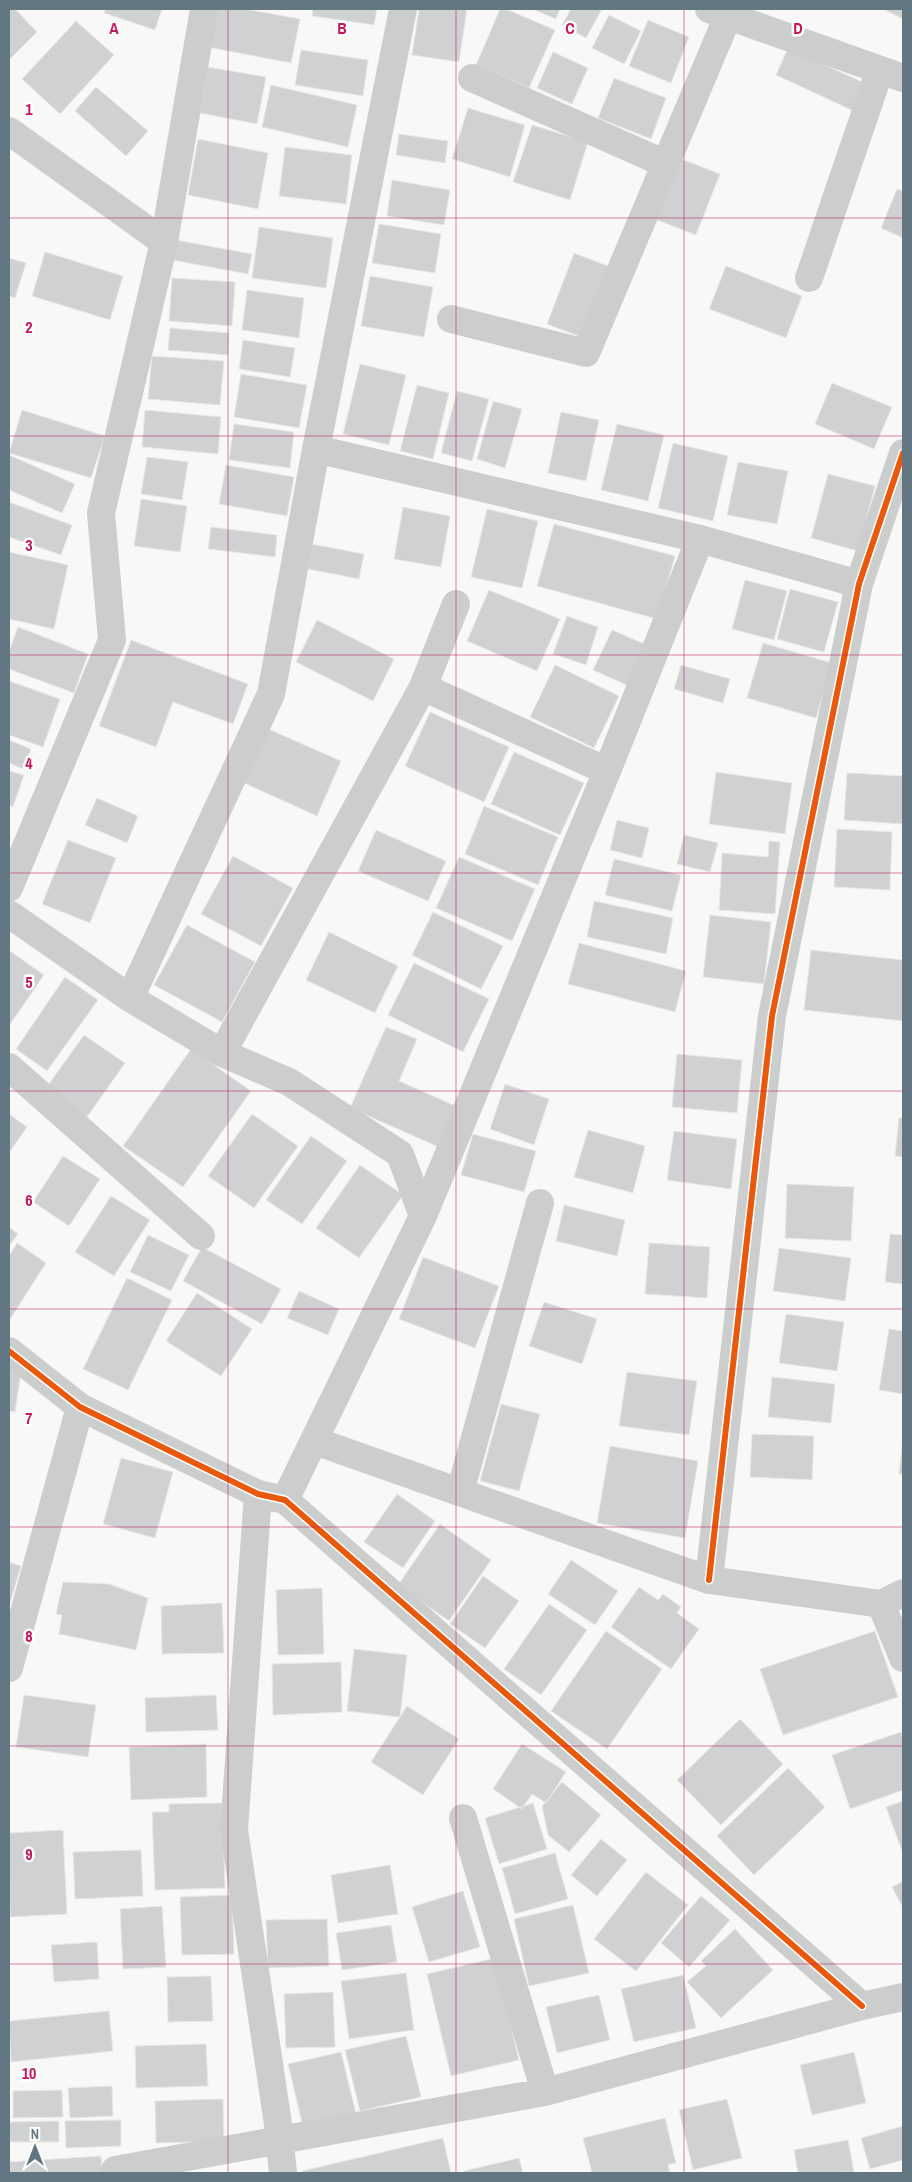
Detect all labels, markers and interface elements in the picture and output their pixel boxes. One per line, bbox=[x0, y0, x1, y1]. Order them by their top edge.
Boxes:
text: A bbox=[109, 17, 119, 39]
text: B bbox=[337, 17, 347, 39]
text: C bbox=[565, 17, 575, 39]
text: D bbox=[793, 17, 803, 39]
text: 1 bbox=[25, 98, 33, 120]
text: 2 bbox=[25, 316, 33, 338]
text: 3 bbox=[25, 534, 33, 556]
text: 4 bbox=[25, 752, 33, 774]
text: 5 bbox=[25, 971, 33, 993]
text: 6 bbox=[25, 1189, 33, 1211]
text: 7 bbox=[25, 1407, 33, 1429]
text: 8 bbox=[25, 1625, 33, 1647]
text: 9 bbox=[25, 1843, 33, 1865]
text: 10 bbox=[22, 2062, 36, 2084]
north arrow bbox=[10, 2122, 60, 2172]
text: N bbox=[31, 2125, 39, 2143]

